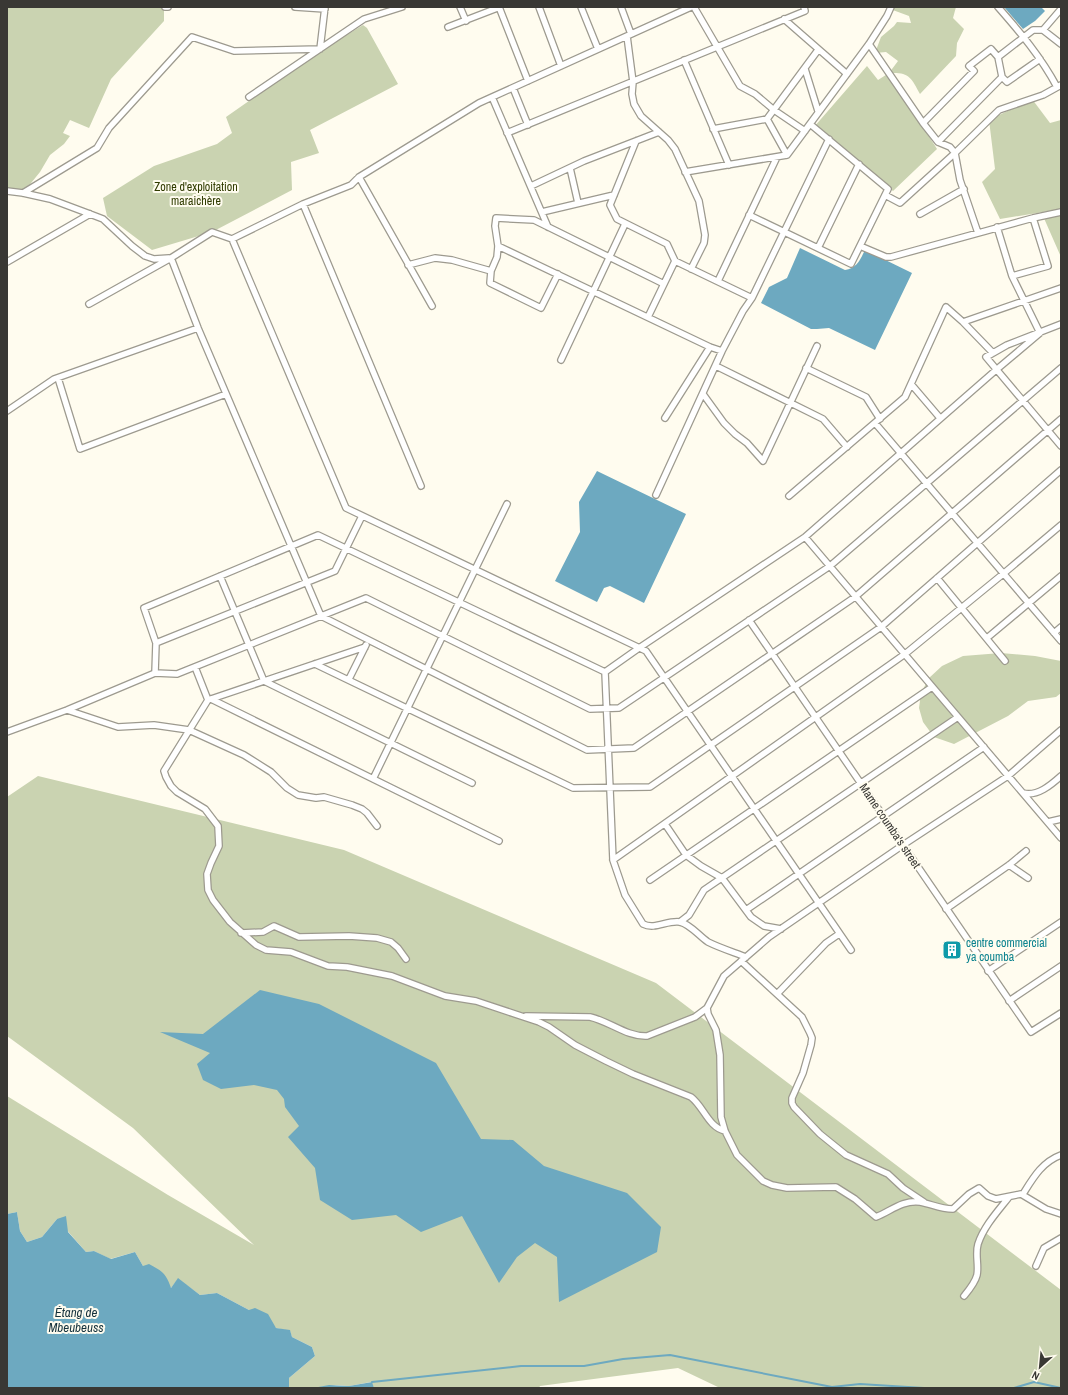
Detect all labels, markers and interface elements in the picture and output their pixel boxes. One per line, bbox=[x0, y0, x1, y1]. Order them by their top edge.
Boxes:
park label: Zone d'exploitation maraichère bbox=[154, 179, 238, 209]
street label: Mame coumba's street bbox=[856, 780, 925, 872]
place label: centre commercial ya coumba bbox=[966, 935, 1047, 965]
building icon: centre commercial ya coumba bbox=[941, 939, 963, 961]
water label: Étang de Mbeubeuss bbox=[48, 1304, 104, 1336]
north arrow bbox=[1020, 1347, 1060, 1387]
text: N bbox=[1029, 1368, 1042, 1384]

